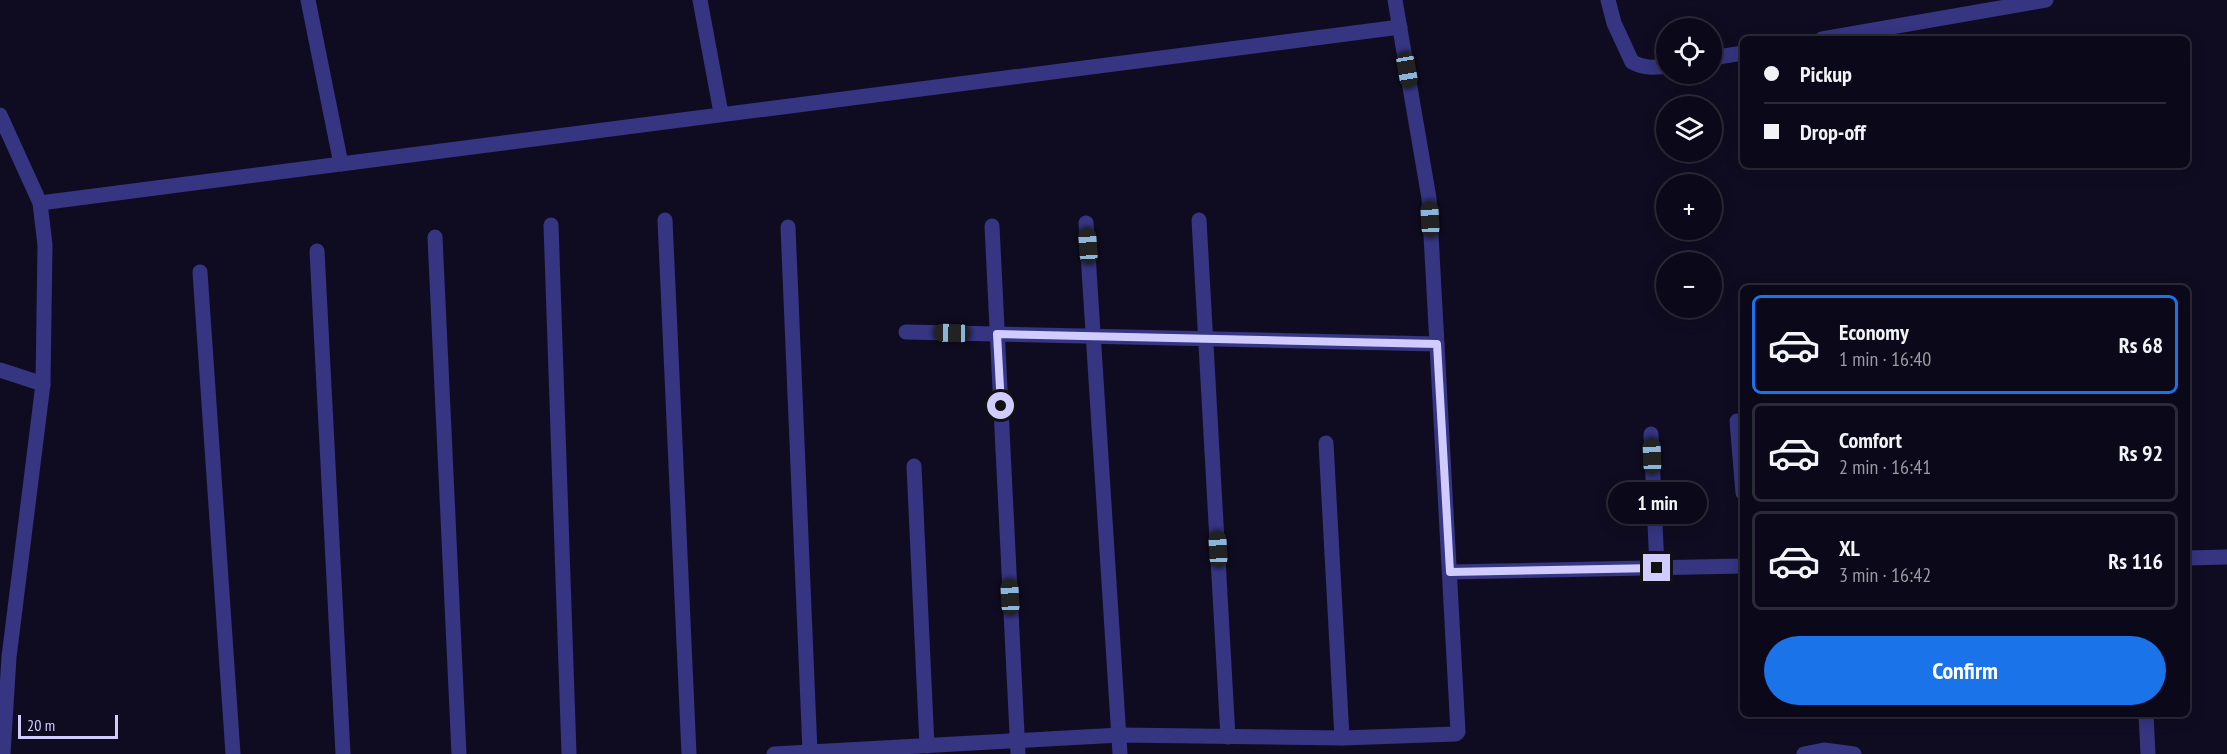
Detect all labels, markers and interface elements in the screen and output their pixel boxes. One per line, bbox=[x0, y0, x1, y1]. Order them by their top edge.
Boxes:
map controls bbox=[1656, 18, 1722, 318]
button: locate bbox=[1656, 18, 1722, 84]
car bbox=[1395, 51, 1419, 89]
text: Pickup bbox=[1800, 60, 1852, 88]
button: layers bbox=[1656, 96, 1722, 162]
text: Drop-off bbox=[1800, 118, 1866, 146]
button: + bbox=[1656, 174, 1722, 240]
car bbox=[1420, 201, 1440, 237]
car bbox=[1078, 227, 1098, 265]
button: − bbox=[1656, 252, 1722, 318]
icon: car bbox=[1767, 318, 1821, 372]
text: Economy bbox=[1839, 318, 1909, 346]
car bbox=[934, 324, 970, 342]
text: Rs 68 bbox=[2119, 331, 2163, 359]
text: 1 min · 16:40 bbox=[1839, 346, 1931, 372]
route start bbox=[987, 392, 1014, 419]
icon: car bbox=[1767, 426, 1821, 480]
text: Comfort bbox=[1839, 426, 1902, 454]
car bbox=[1642, 438, 1662, 474]
text: Rs 92 bbox=[2119, 439, 2163, 467]
text: 2 min · 16:41 bbox=[1839, 454, 1931, 480]
callout: 1 min bbox=[1608, 481, 1706, 523]
text: 1 min bbox=[1637, 490, 1678, 516]
car bbox=[1208, 531, 1228, 567]
icon: car bbox=[1767, 534, 1821, 588]
text: XL bbox=[1839, 534, 1860, 562]
text: Rs 116 bbox=[2108, 547, 2163, 575]
route end bbox=[1643, 554, 1670, 581]
text: 3 min · 16:42 bbox=[1839, 562, 1931, 588]
car bbox=[1000, 579, 1020, 615]
button: Confirm bbox=[1764, 636, 2166, 705]
scale bar bbox=[18, 712, 118, 740]
text: 20 m bbox=[27, 715, 55, 735]

